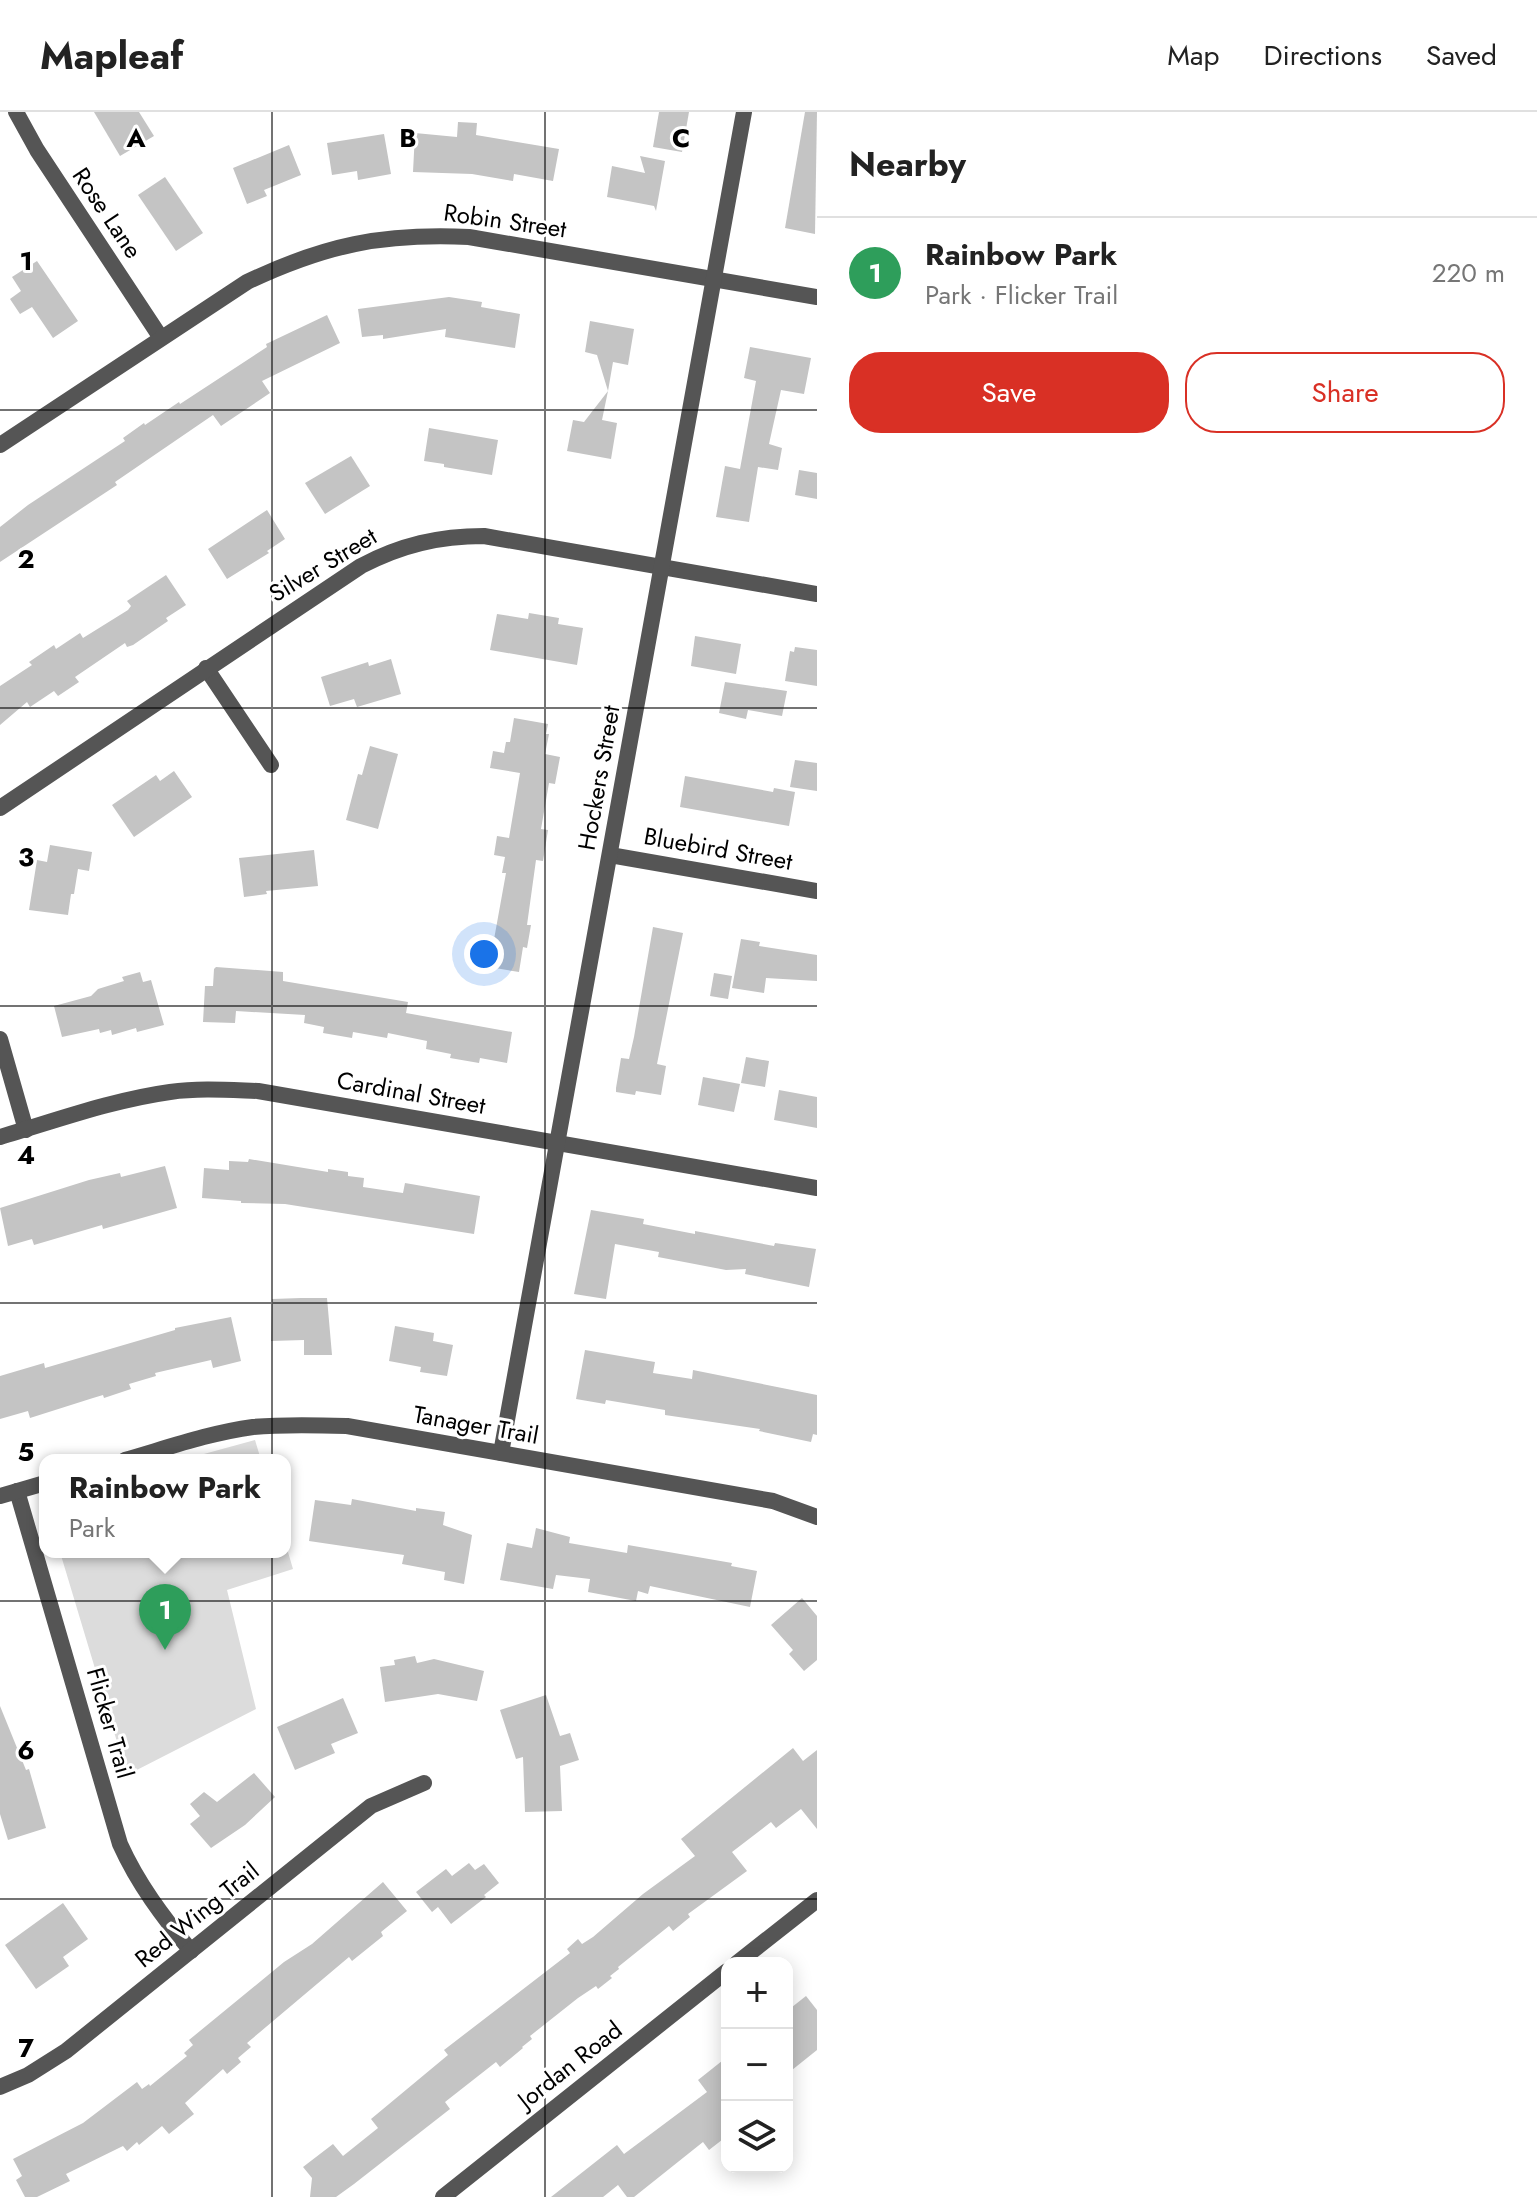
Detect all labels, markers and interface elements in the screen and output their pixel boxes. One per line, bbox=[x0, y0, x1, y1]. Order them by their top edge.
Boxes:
text: Mapleaf bbox=[40, 28, 183, 83]
text: Map bbox=[1167, 35, 1219, 76]
text: Directions bbox=[1263, 35, 1382, 76]
text: Saved bbox=[1426, 35, 1497, 76]
text: A bbox=[125, 119, 146, 157]
text: B bbox=[399, 119, 417, 157]
text: C bbox=[672, 119, 690, 157]
text: Nearby bbox=[849, 140, 966, 189]
street label: Rose Lane bbox=[64, 160, 151, 265]
street label: Robin Street bbox=[441, 195, 569, 246]
text: Rainbow Park bbox=[925, 233, 1117, 276]
text: 1 bbox=[19, 242, 33, 280]
text: 1 bbox=[868, 254, 882, 292]
text: 220 m bbox=[1432, 254, 1505, 292]
text: Park · Flicker Trail bbox=[925, 276, 1118, 314]
button: Save bbox=[849, 352, 1169, 433]
button: Share bbox=[1185, 352, 1505, 433]
street label: Silver Street bbox=[262, 519, 383, 611]
text: 2 bbox=[17, 540, 35, 578]
street label: Hockers Street bbox=[569, 702, 629, 853]
street label: Bluebird Street bbox=[641, 818, 795, 879]
text: 3 bbox=[18, 838, 34, 876]
your location bbox=[464, 934, 504, 974]
street label: Cardinal Street bbox=[334, 1062, 488, 1123]
text: 4 bbox=[17, 1136, 35, 1174]
street label: Tanager Trail bbox=[411, 1396, 542, 1453]
text: 5 bbox=[18, 1433, 34, 1471]
popup bbox=[39, 1454, 291, 1558]
text: Rainbow Park bbox=[69, 1466, 261, 1509]
text: Park bbox=[69, 1509, 115, 1547]
pin: 1 bbox=[139, 1584, 191, 1650]
street label: Flicker Trail bbox=[78, 1663, 143, 1782]
text: 6 bbox=[17, 1731, 35, 1769]
street label: Red Wing Trail bbox=[127, 1854, 266, 1976]
map controls bbox=[721, 1957, 793, 2173]
button: + bbox=[721, 1957, 793, 2029]
street label: Jordan Road bbox=[508, 2013, 629, 2118]
text: 7 bbox=[18, 2029, 34, 2067]
button: − bbox=[721, 2029, 793, 2101]
button: layers bbox=[721, 2101, 793, 2173]

